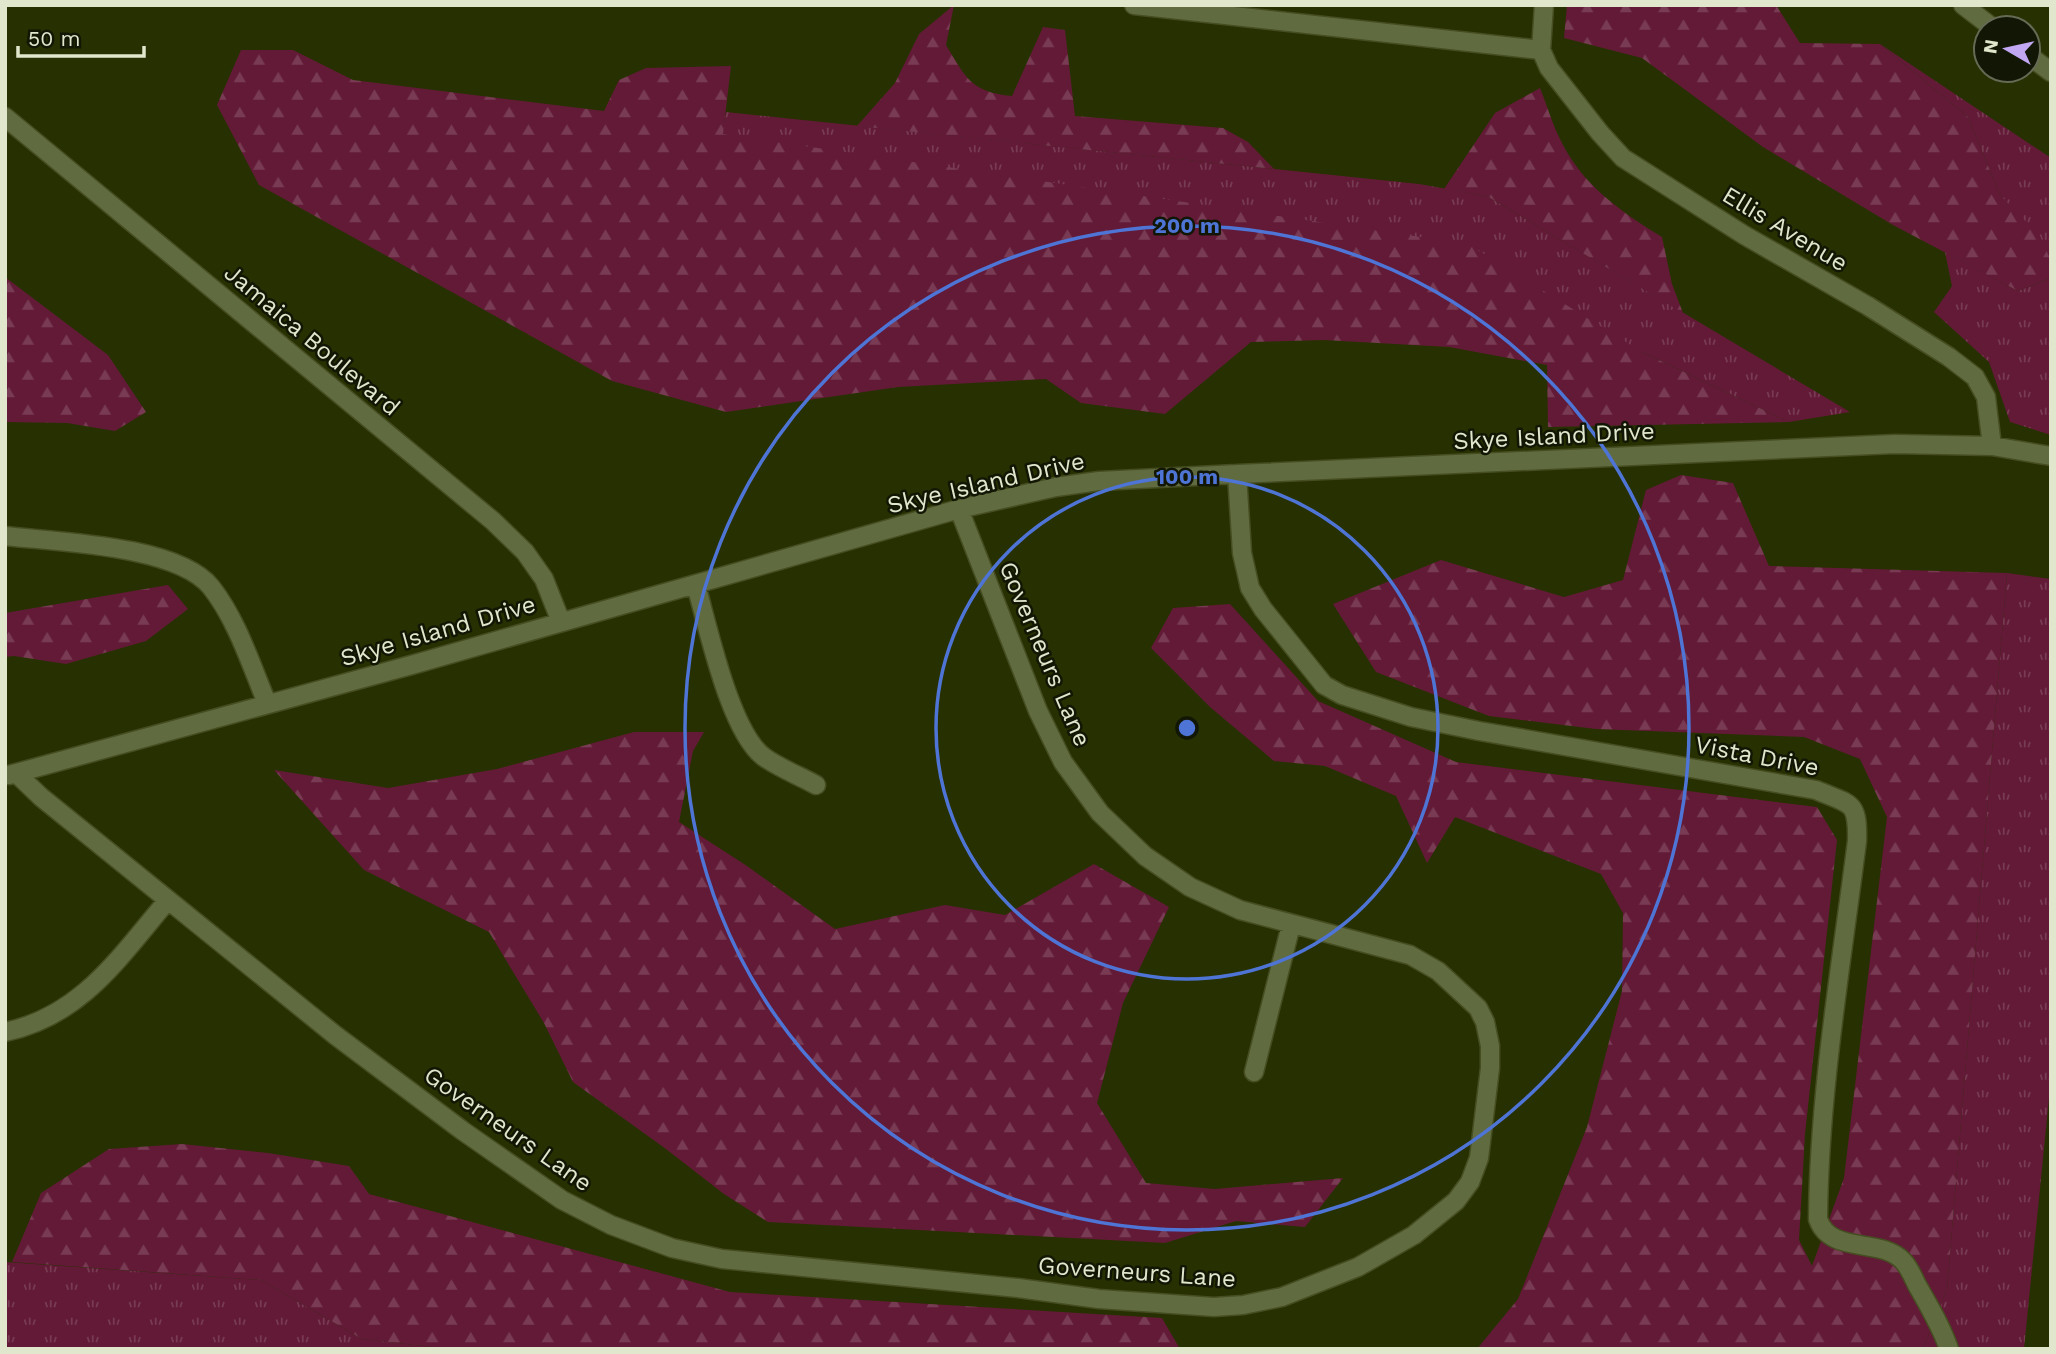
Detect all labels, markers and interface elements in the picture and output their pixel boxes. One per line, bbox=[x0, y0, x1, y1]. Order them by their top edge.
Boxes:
scale bar bbox=[18, 14, 144, 58]
north arrow bbox=[1972, 14, 2042, 84]
text: 50 m bbox=[28, 26, 80, 51]
text: N bbox=[1978, 38, 2003, 55]
street label: Ellis Avenue bbox=[1717, 181, 1853, 277]
text: 200 m bbox=[1154, 213, 1220, 238]
street label: Jamaica Boulevard bbox=[219, 259, 405, 421]
street label: Skye Island Drive bbox=[1453, 417, 1655, 455]
street label: Skye Island Drive bbox=[885, 447, 1087, 519]
text: 100 m bbox=[1156, 464, 1218, 489]
street label: Governeurs Lane bbox=[993, 557, 1097, 751]
street label: Skye Island Drive bbox=[337, 590, 539, 672]
centre of rings bbox=[1175, 716, 1199, 740]
street label: Vista Drive bbox=[1693, 730, 1821, 782]
street label: Governeurs Lane bbox=[419, 1061, 597, 1197]
street label: Governeurs Lane bbox=[1037, 1251, 1237, 1293]

